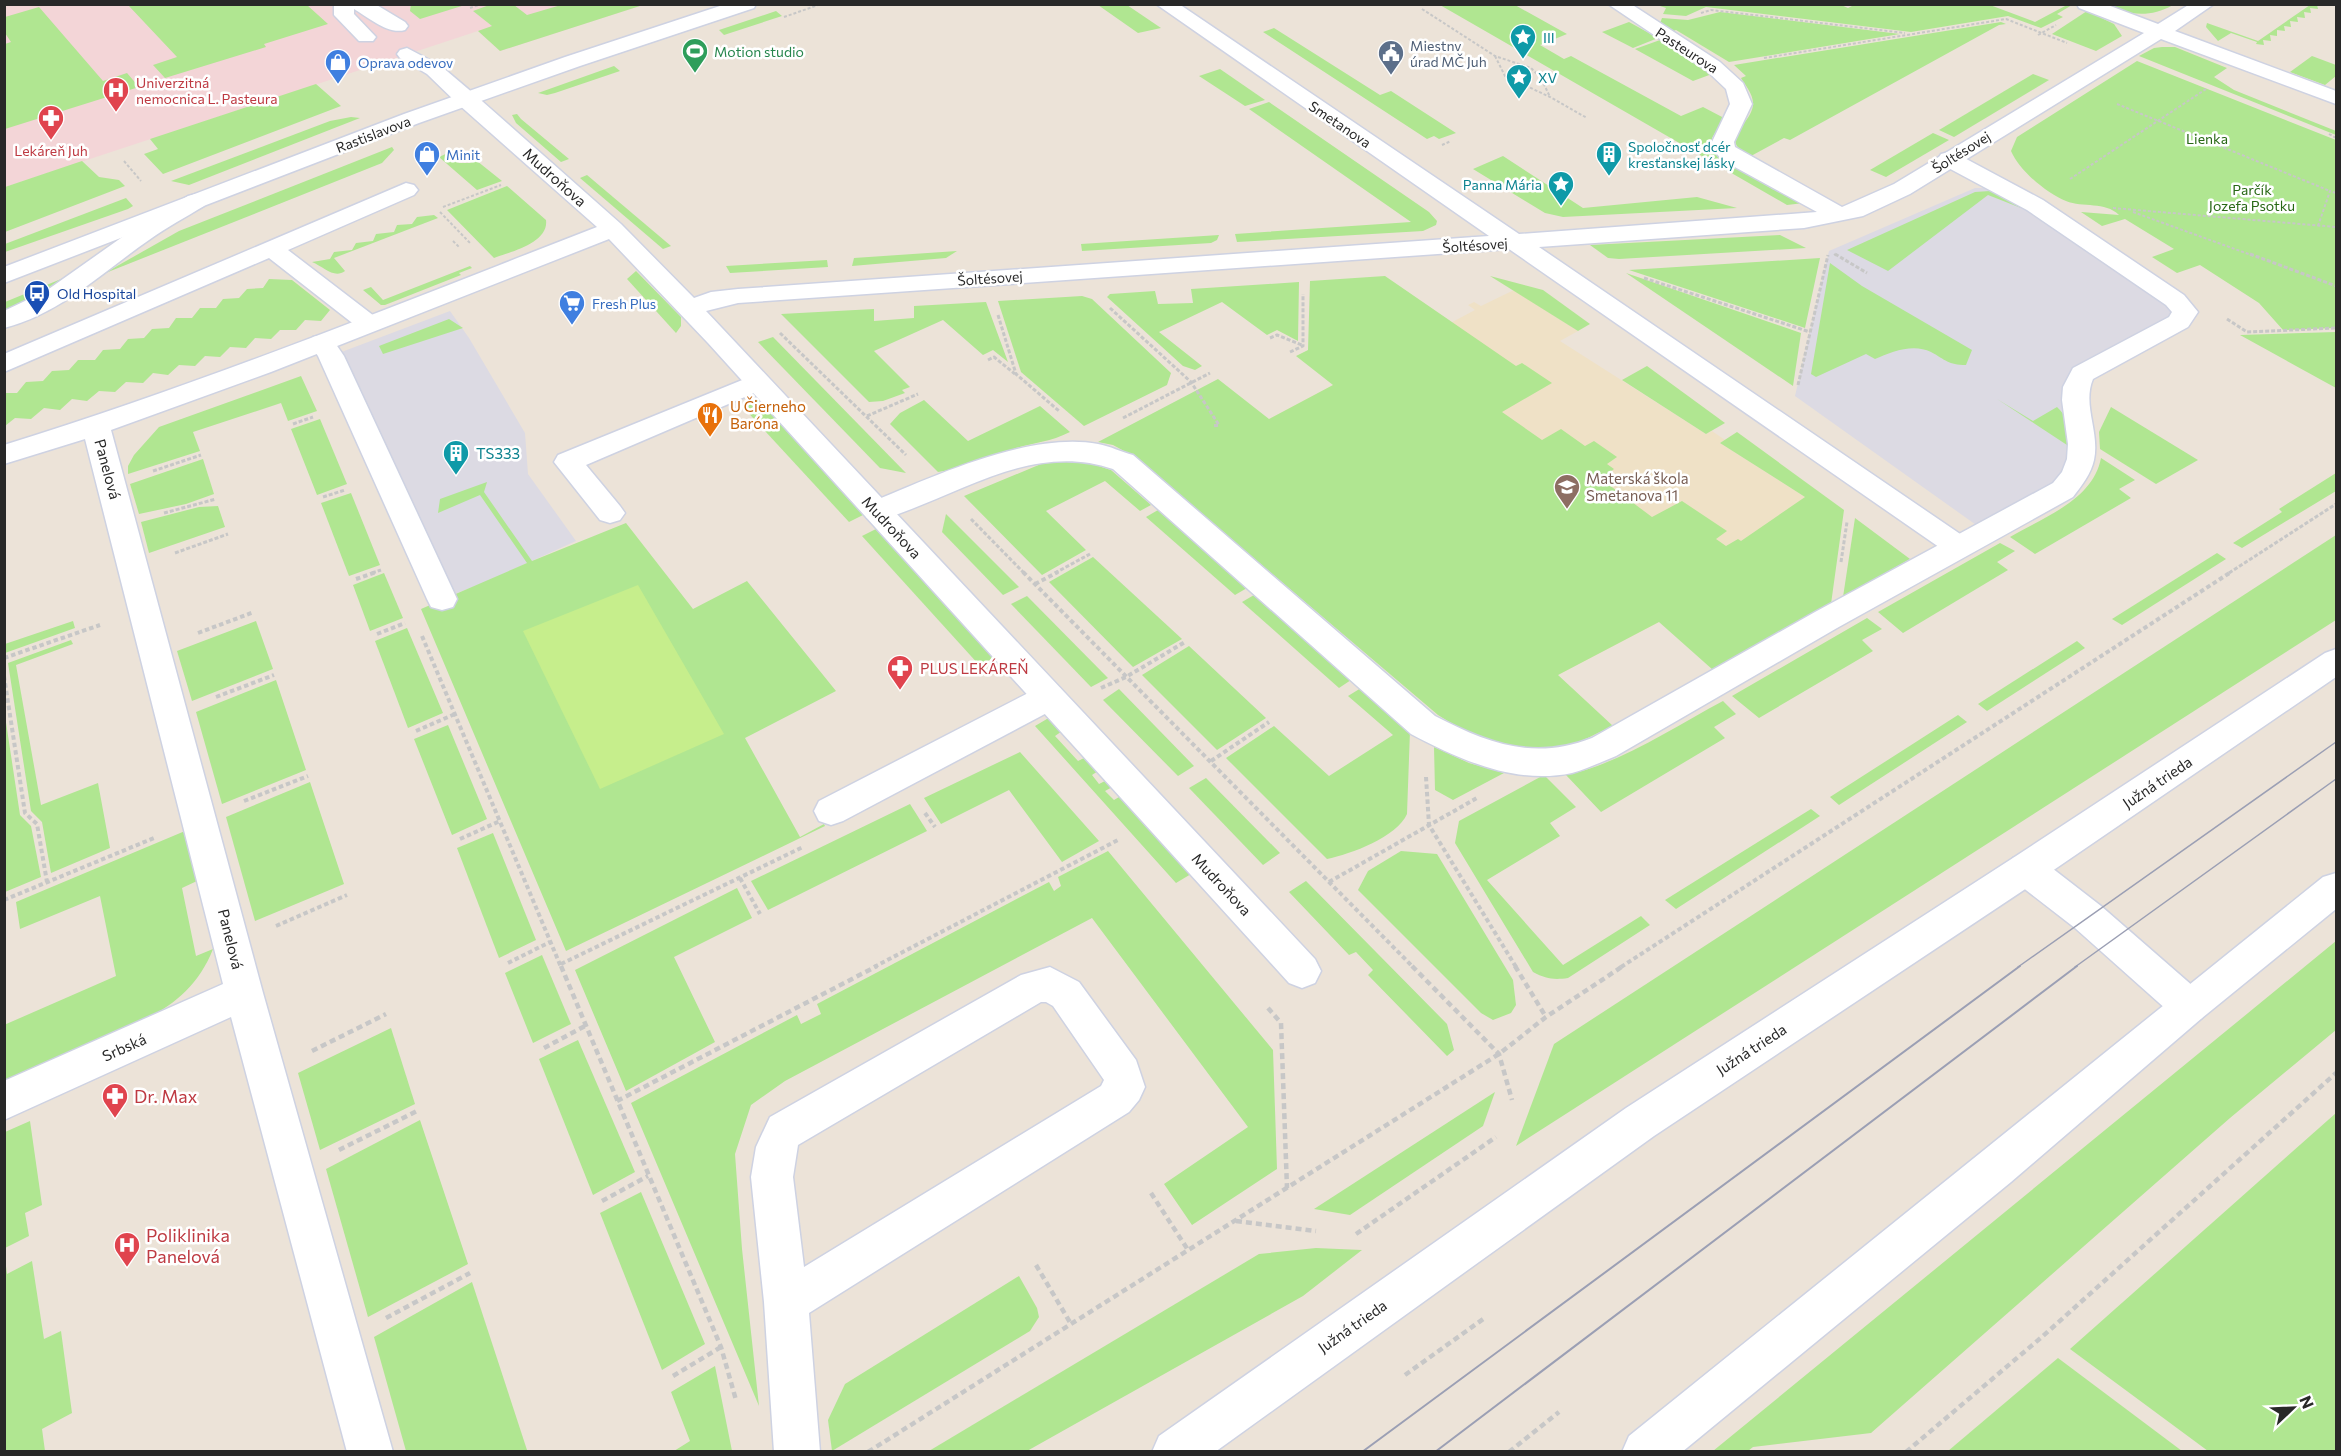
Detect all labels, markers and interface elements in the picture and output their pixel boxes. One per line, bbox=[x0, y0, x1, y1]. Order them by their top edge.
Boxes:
place icon: III bbox=[1508, 22, 1538, 60]
street label: Pasteurova bbox=[1653, 24, 1721, 76]
place label: III bbox=[1543, 29, 1555, 46]
sports icon: Motion studio bbox=[680, 36, 710, 74]
place label: Miestny úrad MČ Juh bbox=[1410, 37, 1487, 70]
public building icon: Miestny úrad MČ Juh bbox=[1376, 38, 1406, 76]
place label: Motion studio bbox=[714, 43, 804, 60]
shop icon: Oprava odevov bbox=[323, 47, 353, 85]
place label: Oprava odevov bbox=[358, 54, 453, 71]
place icon: XV bbox=[1504, 62, 1534, 100]
place label: XV bbox=[1538, 69, 1557, 86]
place label: Univerzitná nemocnica L. Pasteura bbox=[136, 74, 278, 107]
hospital icon: Univerzitná nemocnica L. Pasteura bbox=[101, 75, 131, 113]
street label: Smetanova bbox=[1306, 97, 1374, 151]
pharmacy icon: Lekáreň Juh bbox=[36, 103, 66, 141]
street label: Rastislavova bbox=[333, 112, 413, 156]
street label: Šoltésovej bbox=[1929, 127, 1993, 177]
park label: Lienka bbox=[2186, 130, 2228, 147]
place label: Spoločnosť dcér kresťanskej lásky bbox=[1628, 138, 1735, 171]
shop icon: Minit bbox=[412, 139, 442, 177]
building icon: Spoločnosť dcér kresťanskej lásky bbox=[1594, 139, 1624, 177]
place label: Lekáreň Juh bbox=[14, 142, 88, 159]
street label: Mudroňova bbox=[520, 144, 590, 210]
place label: Minit bbox=[446, 146, 481, 163]
place icon: Panna Mária bbox=[1546, 169, 1576, 207]
place label: Panna Mária bbox=[1463, 176, 1542, 193]
park label: Parčík Jozefa Psotku bbox=[2209, 181, 2295, 214]
street label: Šoltésovej bbox=[1442, 234, 1508, 256]
street label: Šoltésovej bbox=[957, 267, 1023, 289]
bus stop icon: Old Hospital bbox=[22, 278, 52, 316]
place label: Old Hospital bbox=[57, 285, 136, 302]
supermarket icon: Fresh Plus bbox=[557, 288, 587, 326]
place label: Fresh Plus bbox=[592, 295, 656, 312]
place label: U Čierneho Baróna bbox=[730, 396, 806, 432]
restaurant icon: U Čierneho Baróna bbox=[695, 400, 725, 438]
street label: Panelová bbox=[91, 437, 125, 501]
building icon: TS333 bbox=[441, 438, 471, 476]
place label: TS333 bbox=[476, 444, 520, 462]
place label: Materská škola Smetanova 11 bbox=[1586, 469, 1689, 504]
school or university icon: Materská škola Smetanova 11 bbox=[1552, 472, 1582, 510]
street label: Mudroňova bbox=[859, 492, 925, 562]
pharmacy icon: PLUS LEKÁREŇ bbox=[885, 653, 915, 691]
place label: PLUS LEKÁREŇ bbox=[920, 658, 1029, 677]
street label: Južná trieda bbox=[2119, 752, 2195, 812]
street label: Mudroňova bbox=[1189, 849, 1255, 919]
street label: Panelová bbox=[215, 907, 247, 971]
street label: Južná trieda bbox=[1713, 1020, 1789, 1078]
street label: Srbská bbox=[99, 1029, 149, 1065]
pharmacy icon: Dr. Max bbox=[100, 1081, 130, 1119]
place label: Dr. Max bbox=[134, 1085, 198, 1107]
place label: Poliklinika Panelová bbox=[146, 1224, 230, 1267]
hospital icon: Poliklinika Panelová bbox=[112, 1230, 142, 1268]
street label: Južná trieda bbox=[1314, 1296, 1390, 1356]
north arrow bbox=[2263, 1378, 2323, 1438]
text: N bbox=[2296, 1393, 2318, 1411]

